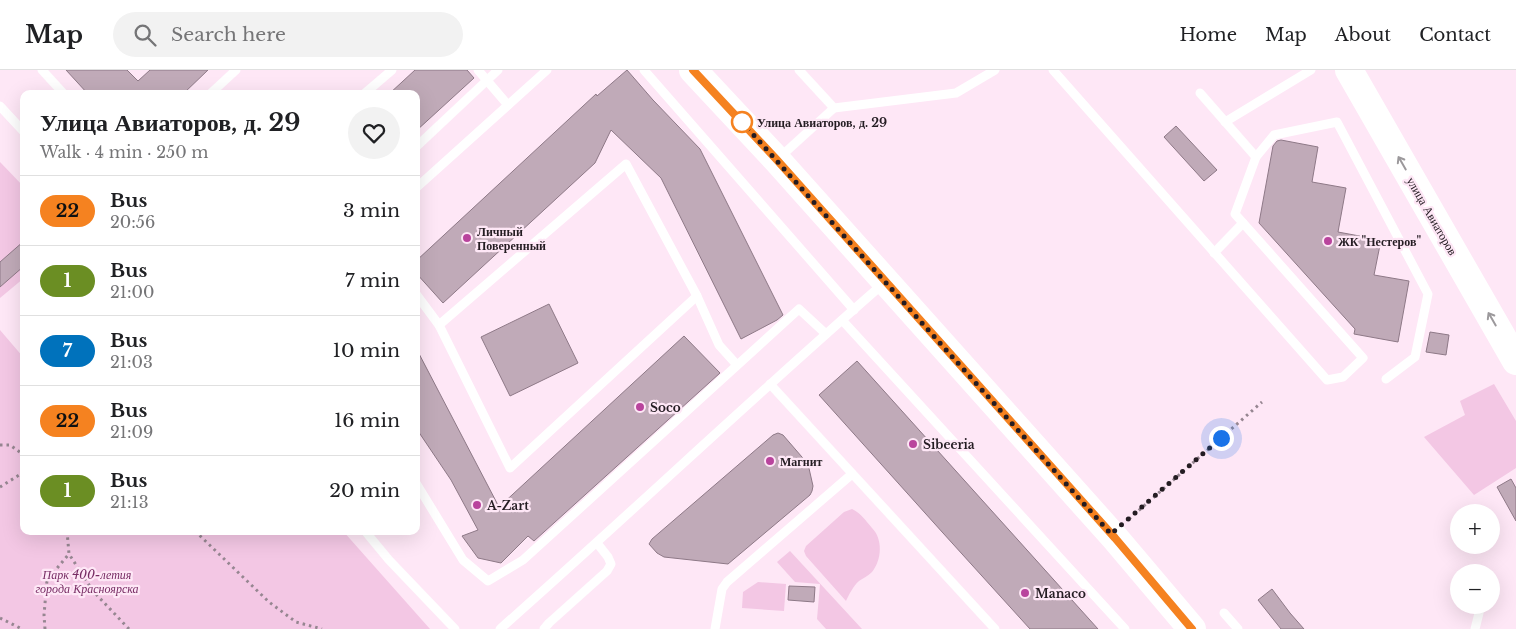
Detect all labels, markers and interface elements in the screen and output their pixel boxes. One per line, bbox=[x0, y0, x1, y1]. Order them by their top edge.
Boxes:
search box bbox=[113, 12, 463, 57]
text: Map bbox=[25, 20, 83, 49]
icon: search bbox=[131, 21, 159, 49]
text: Search here bbox=[171, 23, 286, 46]
text: Home bbox=[1179, 24, 1237, 46]
text: Map bbox=[1265, 24, 1307, 46]
text: About bbox=[1335, 24, 1391, 46]
text: Contact bbox=[1419, 24, 1491, 46]
button: heart bbox=[348, 107, 400, 159]
text: Улица Авиаторов, д. 29 bbox=[40, 108, 300, 137]
marker: Улица Авиаторов, д. 29 bbox=[731, 111, 753, 133]
place label: Улица Авиаторов, д. 29 bbox=[757, 115, 887, 130]
text: Walk · 4 min · 250 m bbox=[40, 142, 208, 162]
one-way arrow bbox=[1396, 156, 1406, 170]
street label: улица Авиаторов bbox=[1404, 174, 1461, 258]
text: Bus bbox=[110, 189, 147, 212]
text: 3 min bbox=[343, 199, 400, 222]
text: 22 bbox=[56, 200, 79, 222]
text: 20:56 bbox=[110, 212, 155, 232]
place label: Личный Поверенный bbox=[477, 224, 546, 253]
marker: Личный Поверенный bbox=[461, 232, 473, 244]
place label: ЖК "Нестеров" bbox=[1338, 234, 1421, 249]
marker: ЖК "Нестеров" bbox=[1322, 235, 1334, 247]
text: Bus bbox=[110, 259, 147, 282]
text: 7 min bbox=[345, 269, 400, 292]
text: 1 bbox=[64, 270, 71, 292]
text: 21:00 bbox=[110, 282, 154, 302]
one-way arrow bbox=[1486, 312, 1496, 326]
text: Bus bbox=[110, 329, 147, 352]
text: 10 min bbox=[333, 339, 400, 362]
text: 7 bbox=[63, 340, 72, 362]
text: 21:03 bbox=[110, 352, 153, 372]
text: Bus bbox=[110, 399, 147, 422]
place label: Soco bbox=[650, 400, 681, 415]
marker: Soco bbox=[634, 401, 646, 413]
text: 16 min bbox=[334, 409, 400, 432]
text: 22 bbox=[56, 410, 79, 432]
text: 21:09 bbox=[110, 422, 153, 442]
your location bbox=[1209, 426, 1234, 451]
place label: Sibeeria bbox=[923, 437, 975, 452]
marker: Sibeeria bbox=[907, 438, 919, 450]
place label: Магнит bbox=[780, 454, 823, 469]
marker: Магнит bbox=[764, 455, 776, 467]
text: Bus bbox=[110, 469, 147, 492]
text: 20 min bbox=[329, 479, 400, 502]
text: 1 bbox=[64, 480, 71, 502]
text: 21:13 bbox=[110, 492, 149, 512]
place label: A-Zart bbox=[486, 498, 529, 513]
marker: A-Zart bbox=[471, 499, 483, 511]
map controls bbox=[1450, 504, 1500, 614]
button: + bbox=[1450, 504, 1500, 554]
button: − bbox=[1450, 564, 1500, 614]
park label: Парк 400-летия города Красноярска bbox=[35, 567, 139, 596]
place label: Manaco bbox=[1035, 586, 1086, 601]
marker: Manaco bbox=[1019, 587, 1031, 599]

